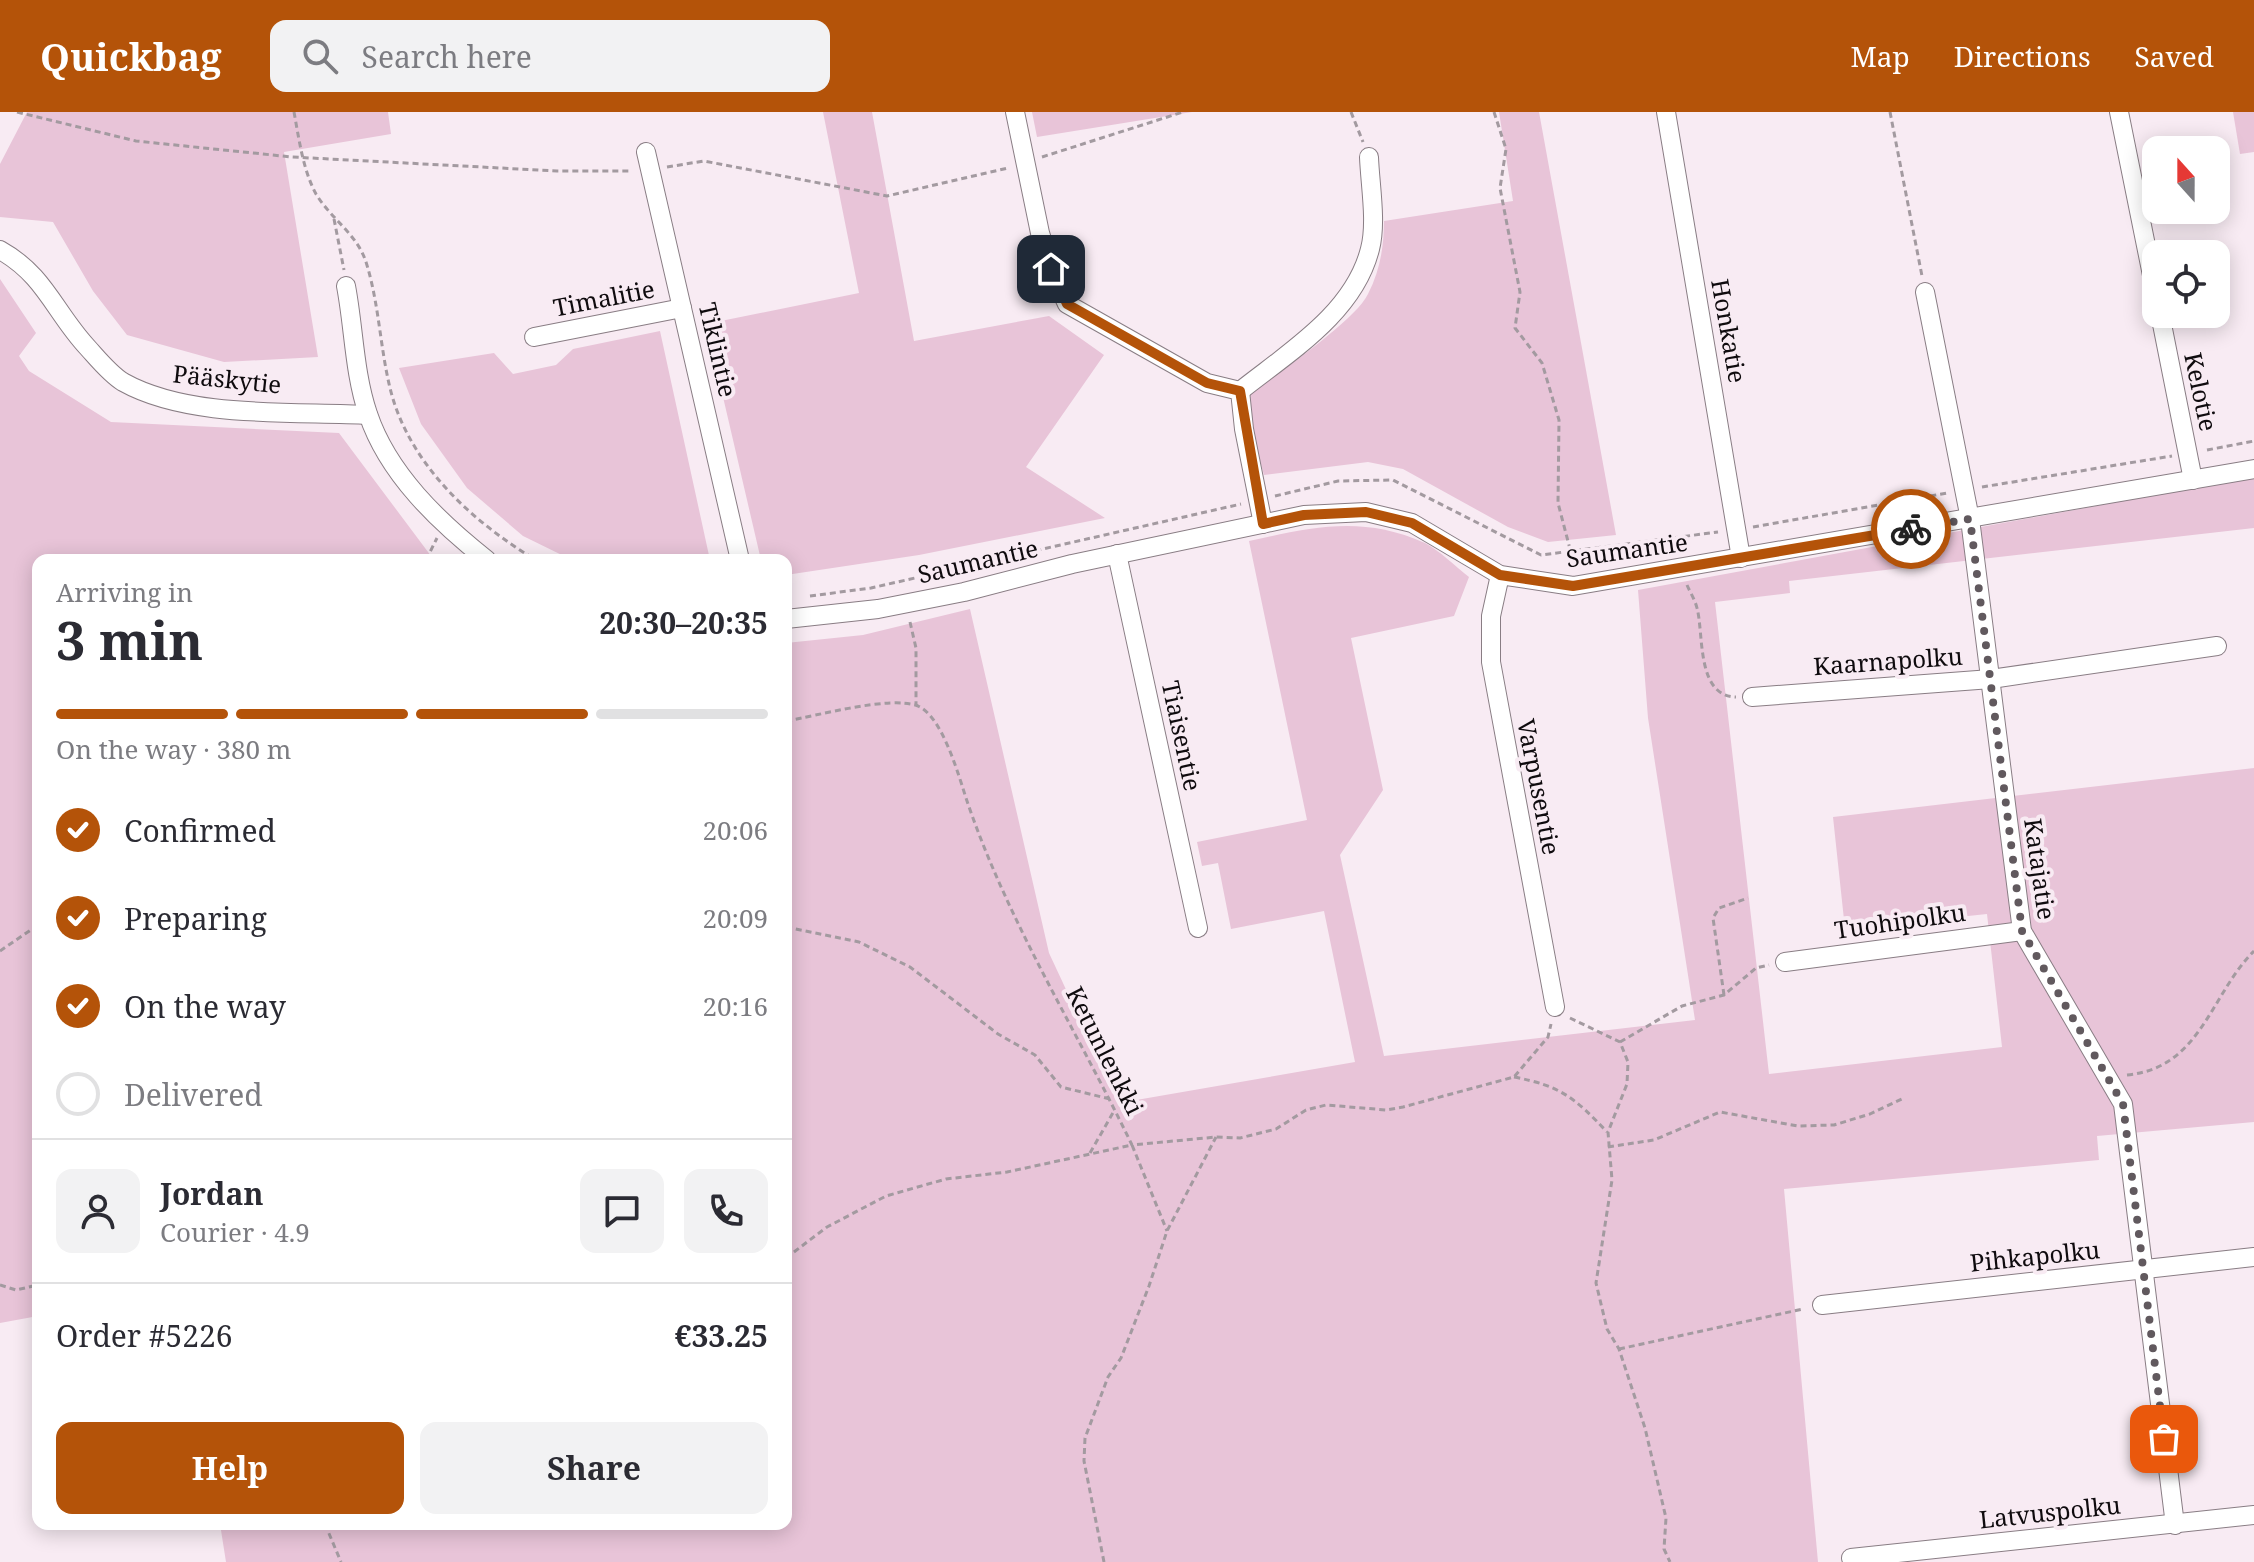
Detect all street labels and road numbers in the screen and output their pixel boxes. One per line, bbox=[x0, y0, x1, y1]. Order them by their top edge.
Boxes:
street label: Timalitie bbox=[550, 272, 657, 324]
street label: Honkatie bbox=[1704, 276, 1755, 385]
street label: Tiklintie bbox=[692, 299, 745, 400]
street label: Kelotie bbox=[2177, 349, 2226, 434]
street label: Pääskytie bbox=[171, 356, 283, 401]
street label: Saumantie bbox=[1564, 525, 1690, 574]
street label: Saumantie bbox=[914, 531, 1041, 590]
street label: Kaarnapolku bbox=[1812, 639, 1964, 682]
street label: Tiaisentie bbox=[1155, 678, 1210, 794]
street label: Varpusentie bbox=[1510, 716, 1569, 857]
street label: Katajatie bbox=[2017, 816, 2064, 922]
street label: Tuohipolku bbox=[1832, 895, 1967, 946]
street label: Ketunlenkki bbox=[1059, 981, 1152, 1120]
street label: Pihkapolku bbox=[1968, 1232, 2101, 1279]
street label: Latvuspolku bbox=[1977, 1488, 2122, 1535]

